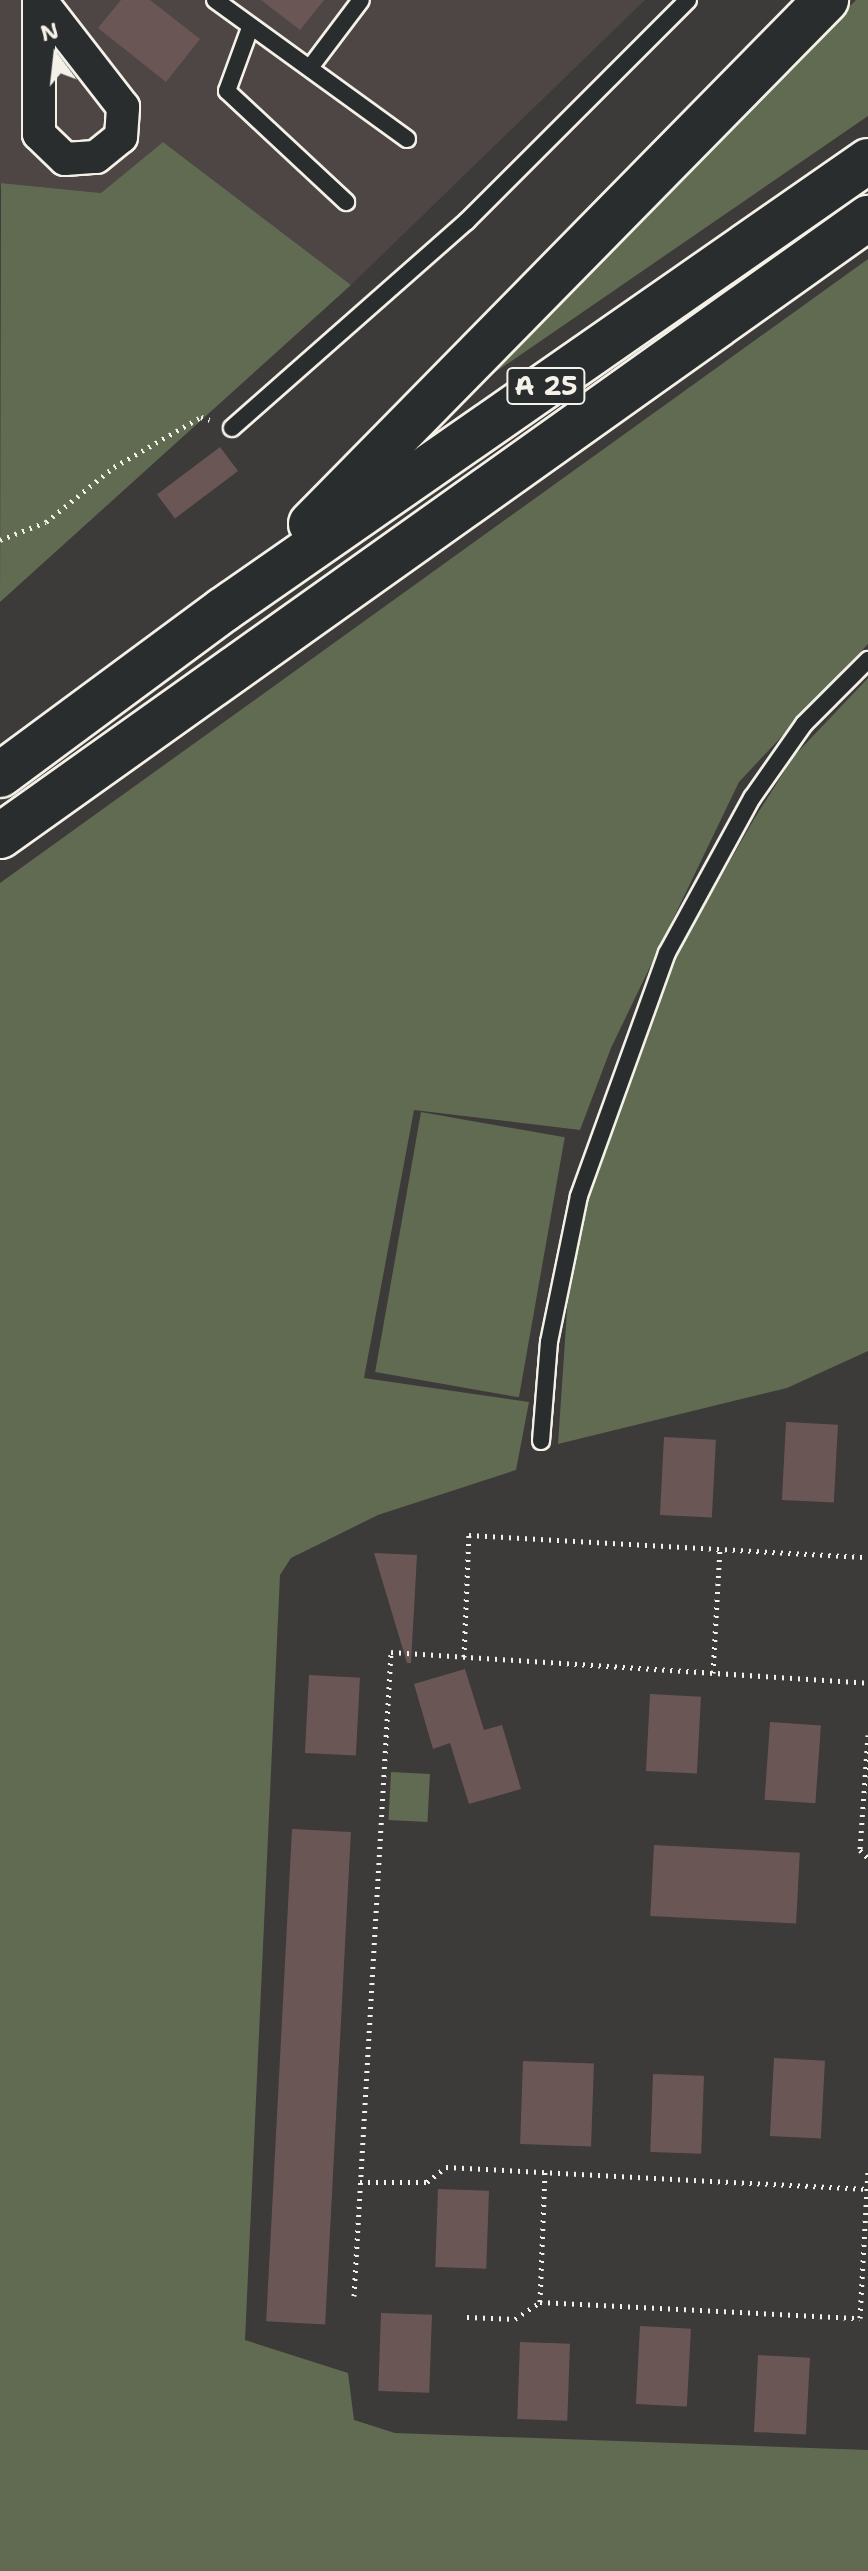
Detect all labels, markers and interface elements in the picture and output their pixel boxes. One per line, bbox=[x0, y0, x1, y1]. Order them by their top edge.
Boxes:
north arrow bbox=[16, 16, 96, 96]
text: N bbox=[37, 16, 62, 49]
road number: A 25 bbox=[506, 364, 586, 408]

